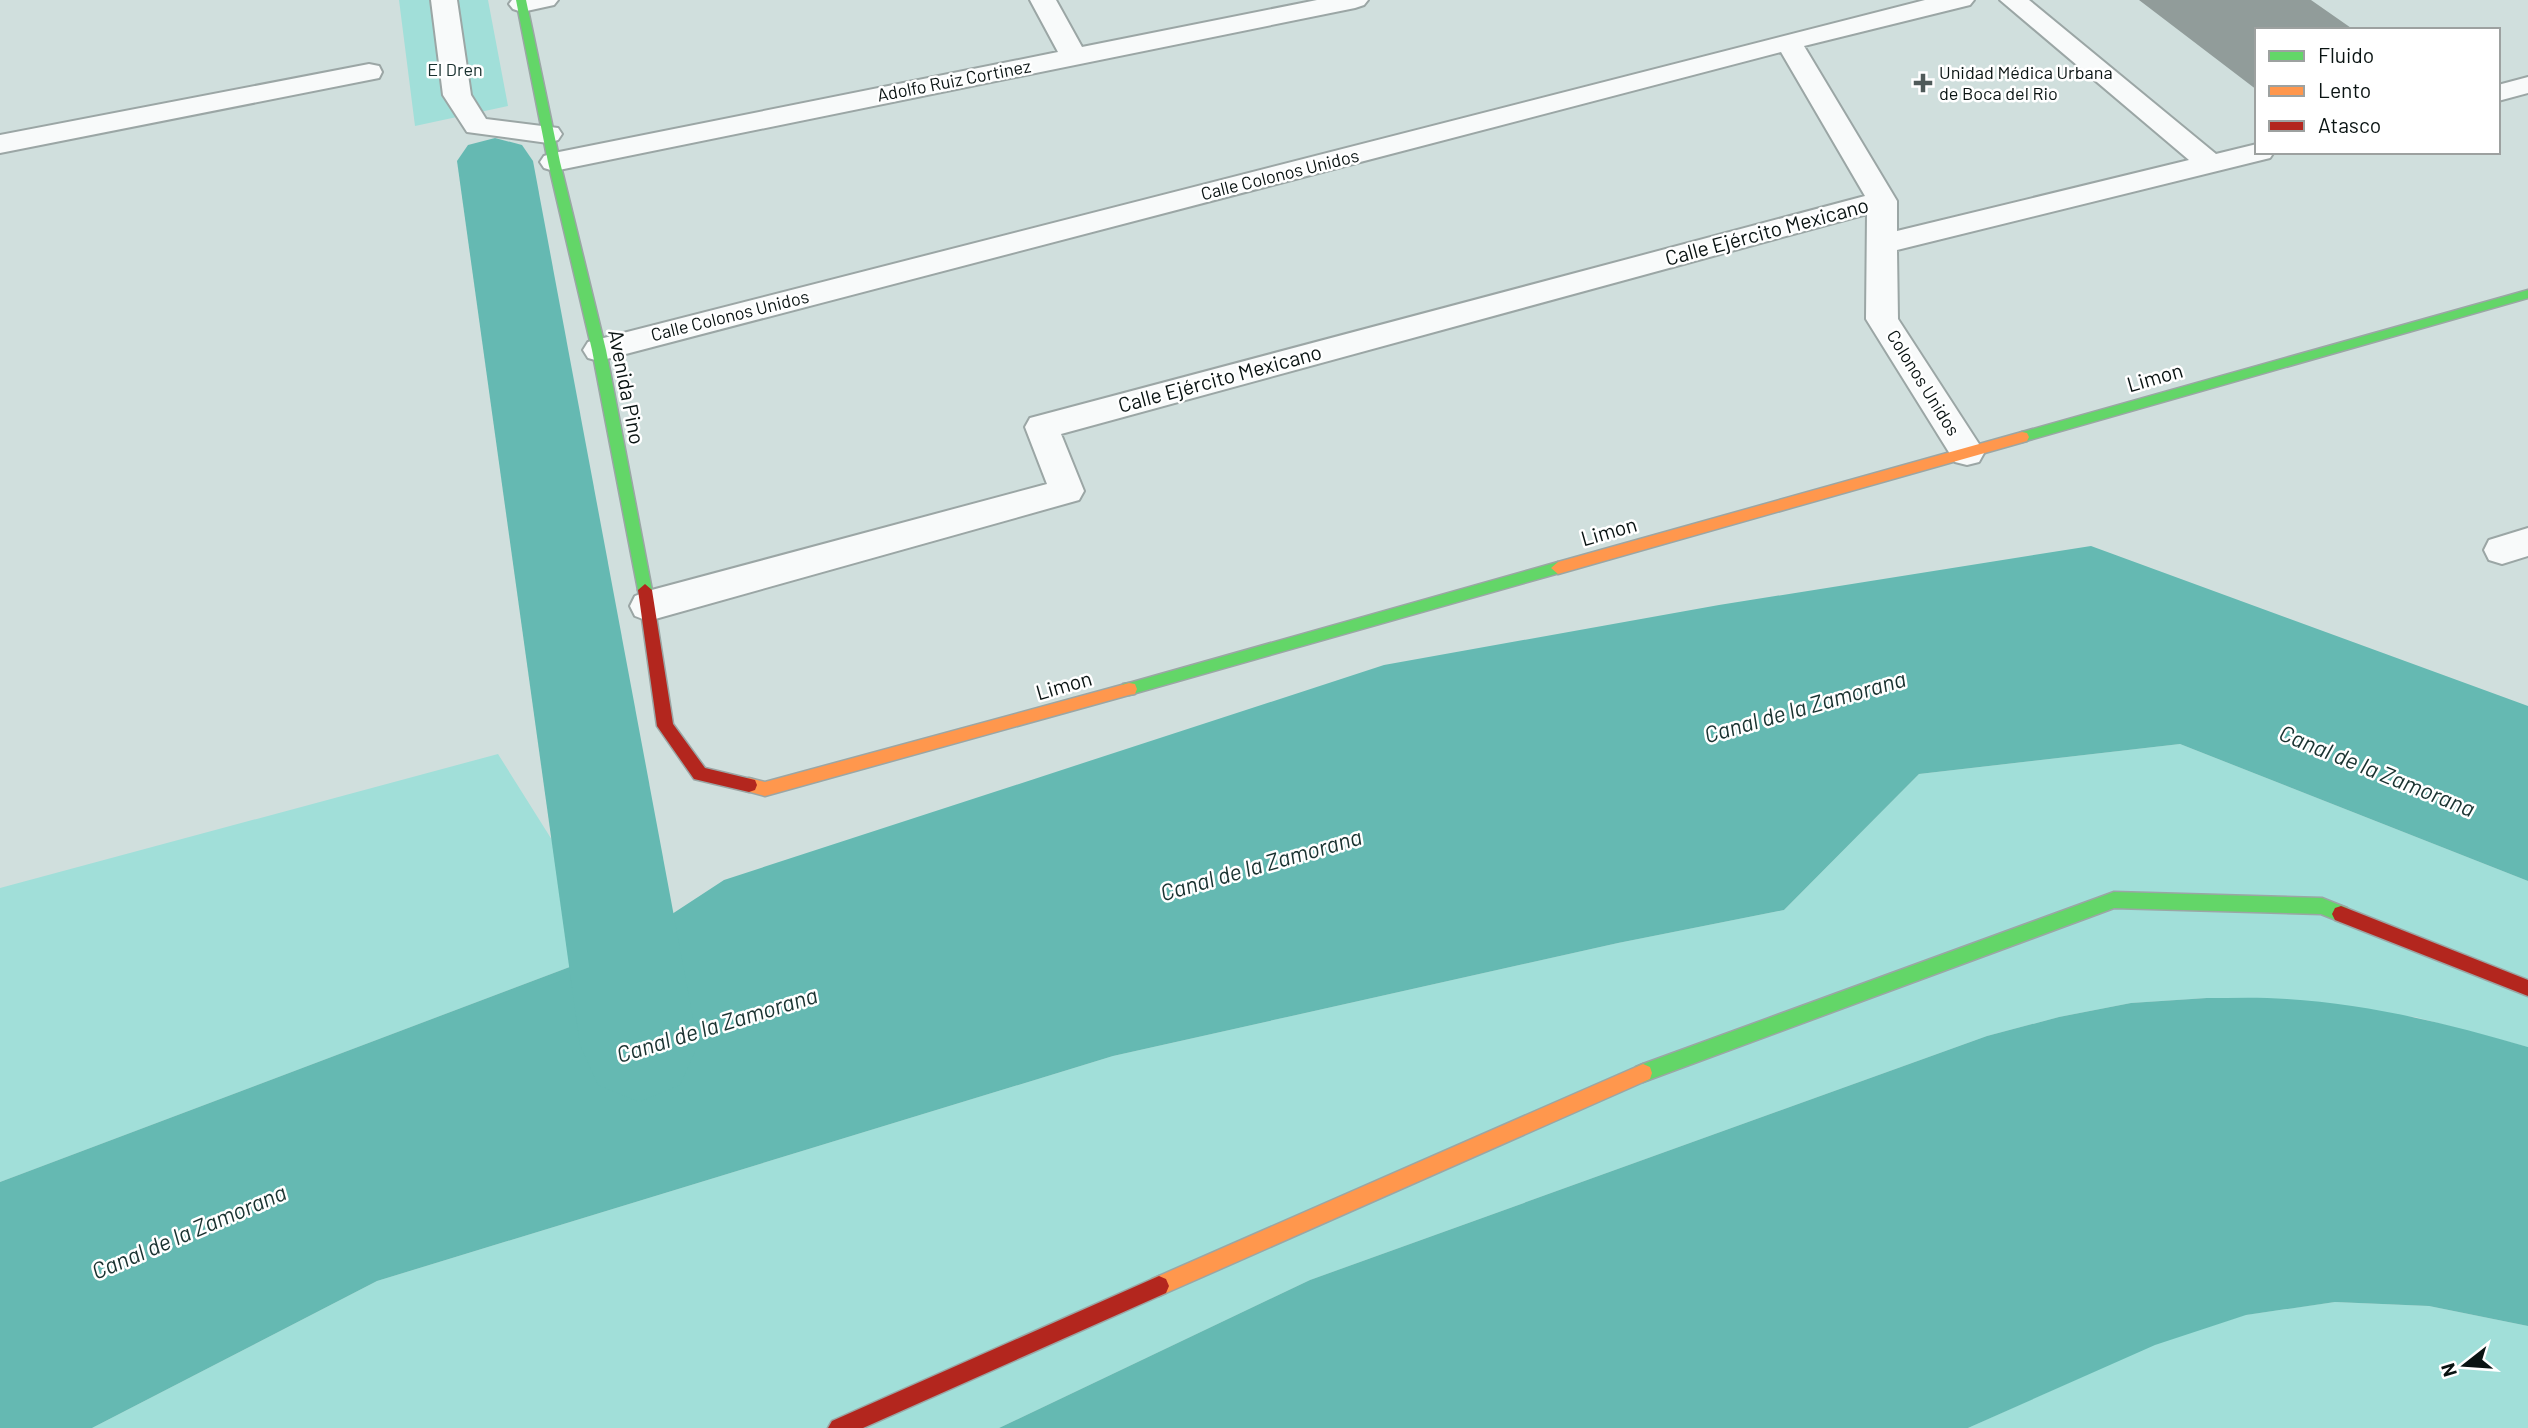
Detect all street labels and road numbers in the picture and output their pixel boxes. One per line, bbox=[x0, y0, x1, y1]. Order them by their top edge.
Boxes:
street label: Adolfo Ruiz Cortinez bbox=[875, 54, 1033, 106]
street label: Calle Colonos Unidos bbox=[1198, 144, 1361, 204]
street label: Calle Ejército Mexicano bbox=[1662, 191, 1871, 270]
street label: Calle Colonos Unidos bbox=[648, 285, 811, 345]
street label: Colonos Unidos bbox=[1883, 326, 1965, 439]
street label: Avenida Pino bbox=[604, 327, 651, 446]
street label: Calle Ejército Mexicano bbox=[1115, 338, 1324, 417]
street label: Limon bbox=[2124, 357, 2186, 396]
street label: Limon bbox=[1578, 511, 1640, 550]
street label: Limon bbox=[1033, 665, 1095, 704]

